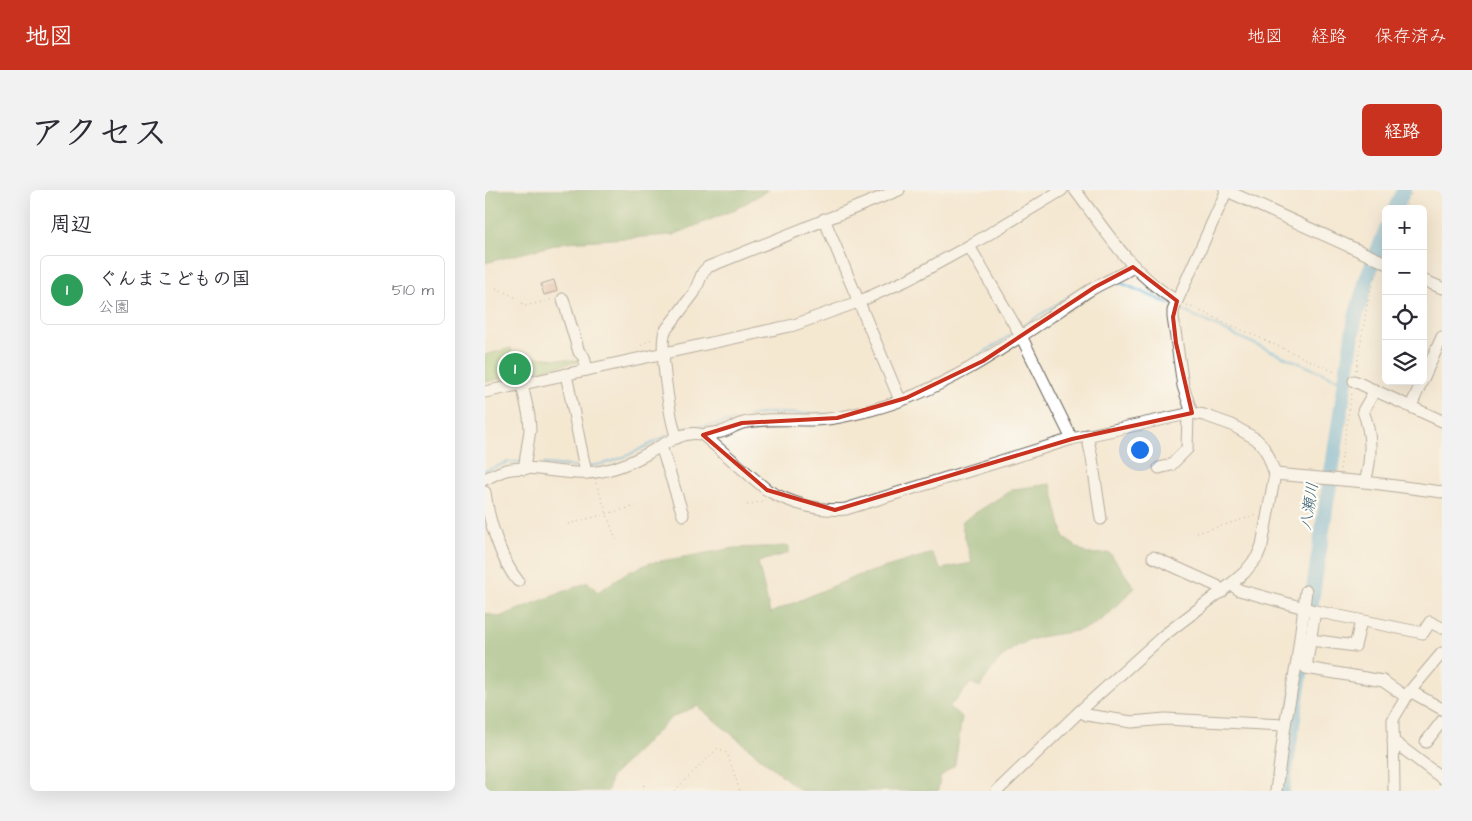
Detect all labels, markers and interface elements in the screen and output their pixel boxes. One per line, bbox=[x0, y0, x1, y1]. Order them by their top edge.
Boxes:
text: 地図 bbox=[25, 20, 73, 54]
text: 地図 bbox=[1247, 24, 1283, 49]
text: 経路 bbox=[1311, 24, 1347, 49]
text: 保存済み bbox=[1375, 24, 1447, 49]
button: 経路 bbox=[1362, 104, 1442, 156]
text: アクセス bbox=[30, 109, 168, 158]
map controls bbox=[1382, 205, 1427, 385]
button: + bbox=[1382, 205, 1427, 250]
text: 周辺 bbox=[50, 210, 92, 239]
button: − bbox=[1382, 250, 1427, 295]
text: ぐんまこどもの国 bbox=[98, 266, 250, 293]
text: 1 bbox=[66, 279, 68, 301]
text: 510 m bbox=[392, 279, 434, 301]
button: locate bbox=[1382, 295, 1427, 340]
text: 公園 bbox=[98, 296, 130, 318]
button: layers bbox=[1382, 340, 1427, 385]
pin: 1 bbox=[499, 350, 531, 388]
your location bbox=[1127, 437, 1153, 463]
water label: 八瀬川 bbox=[1294, 481, 1324, 532]

